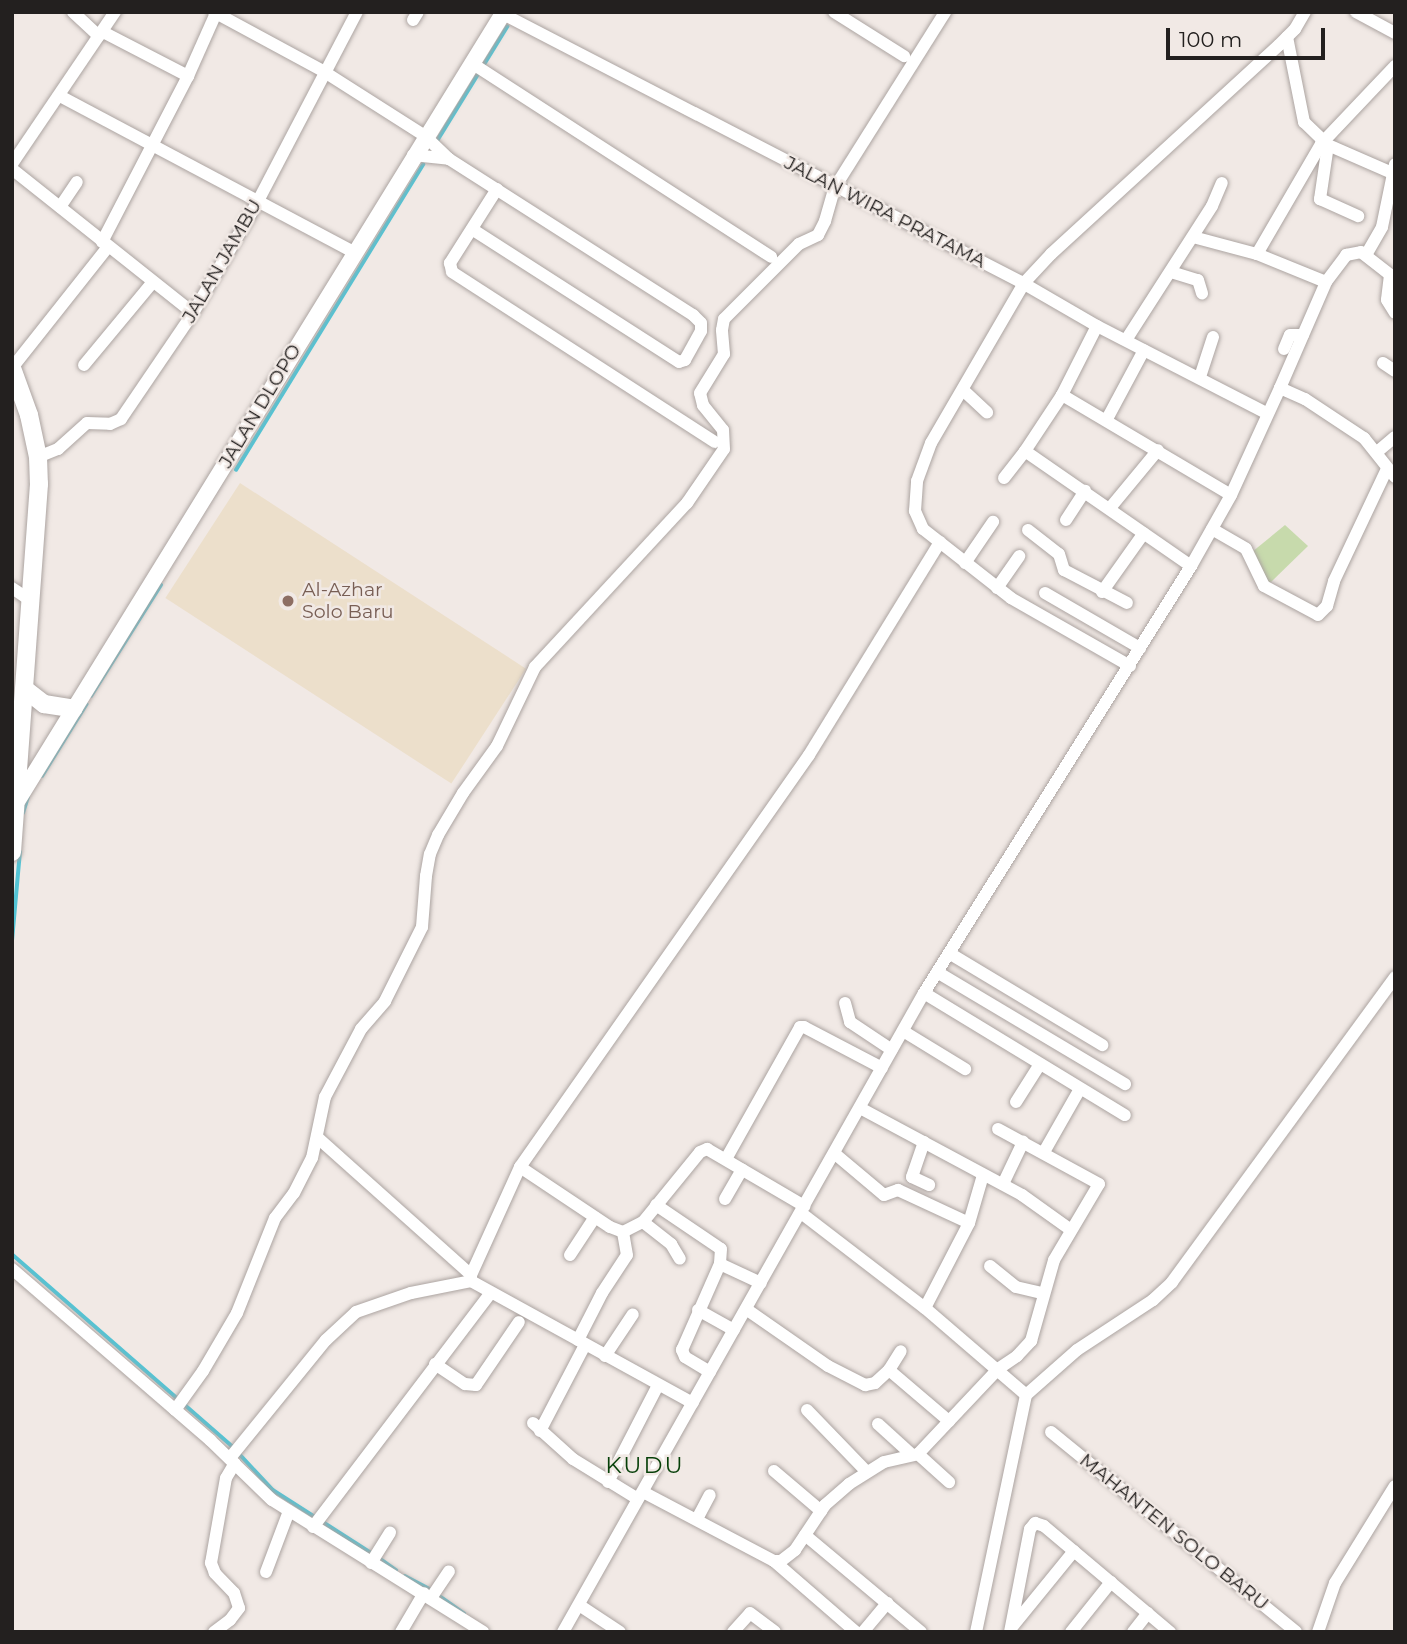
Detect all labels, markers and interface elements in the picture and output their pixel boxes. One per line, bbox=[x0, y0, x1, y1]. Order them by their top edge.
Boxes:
scale bar bbox=[1169, 14, 1328, 58]
text: 100 m bbox=[1179, 27, 1242, 52]
street label: JALAN WIRA PRATAMA bbox=[781, 151, 989, 273]
street label: JALAN JAMBU bbox=[178, 195, 266, 327]
street label: JALAN DLOPO bbox=[214, 340, 306, 472]
place label: Al-Azhar Solo Baru bbox=[302, 579, 394, 623]
marker: Al-Azhar Solo Baru bbox=[280, 593, 296, 609]
street label: MAHANTEN SOLO BARU bbox=[1075, 1449, 1273, 1615]
district label: KUDU bbox=[606, 1451, 684, 1479]

